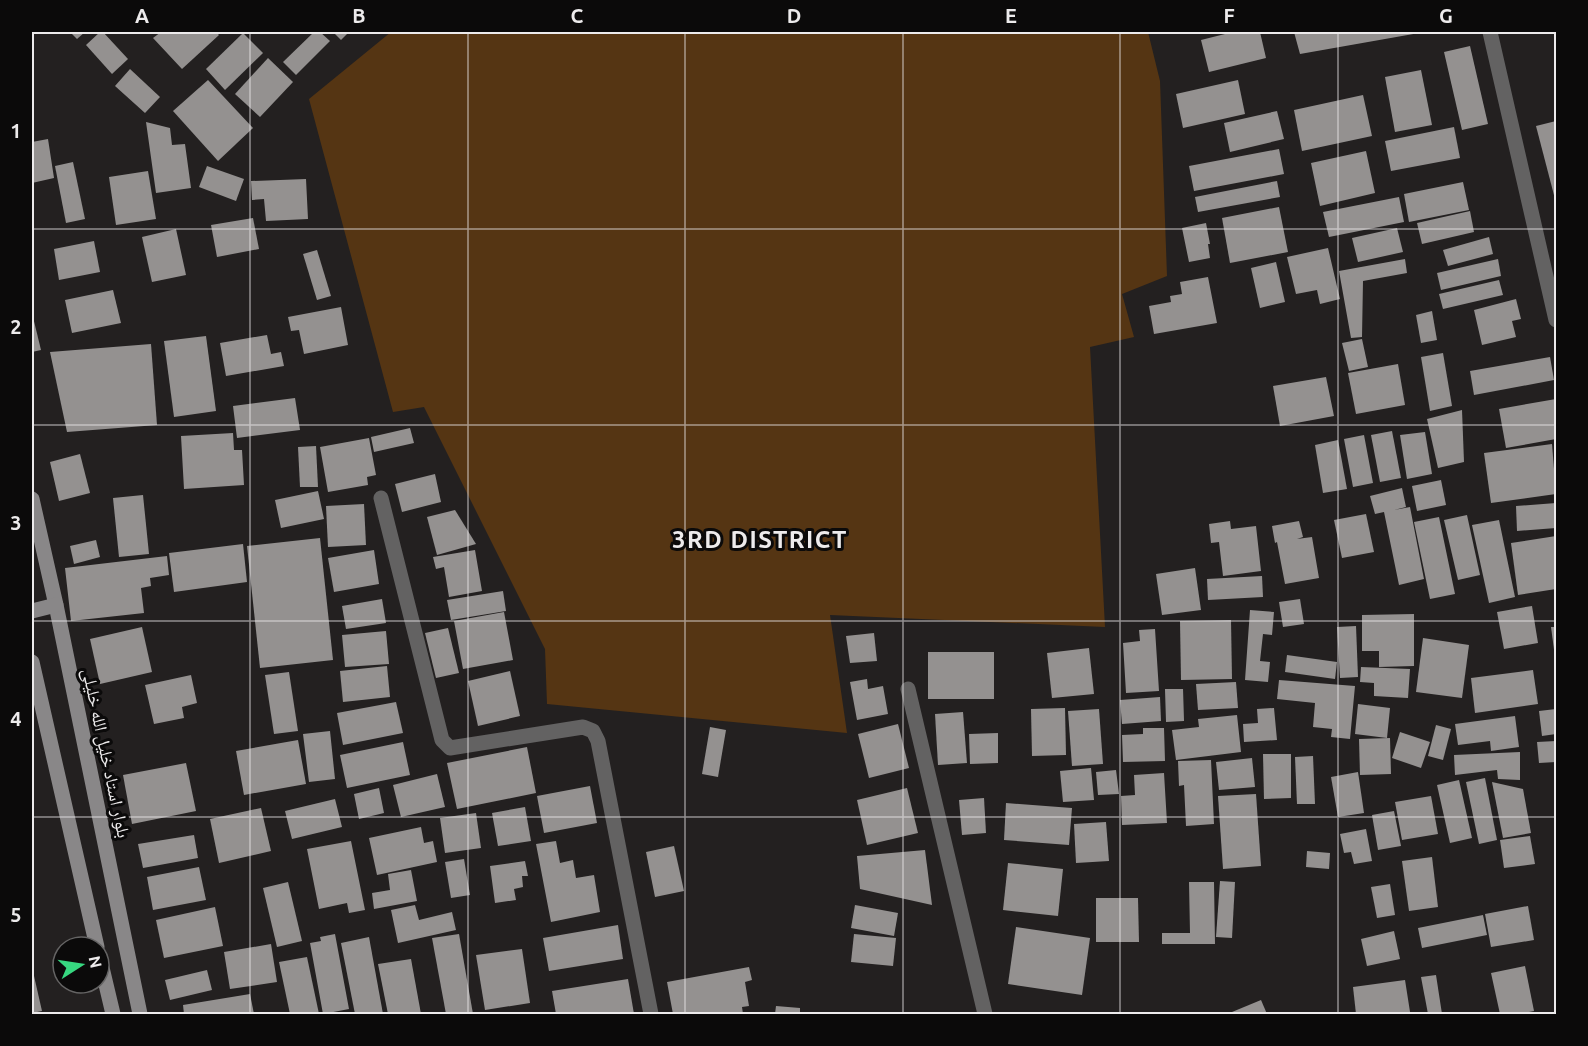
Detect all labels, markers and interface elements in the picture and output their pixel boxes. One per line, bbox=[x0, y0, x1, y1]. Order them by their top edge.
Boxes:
text: A bbox=[135, 4, 149, 27]
text: B bbox=[352, 4, 366, 27]
text: C bbox=[571, 4, 584, 27]
text: D bbox=[787, 4, 801, 27]
text: E bbox=[1005, 4, 1017, 27]
text: F bbox=[1223, 4, 1235, 27]
text: G bbox=[1439, 4, 1453, 27]
text: 1 bbox=[10, 119, 22, 142]
text: 2 bbox=[10, 315, 22, 338]
text: 3 bbox=[10, 511, 22, 534]
district label: 3RD DISTRICT bbox=[672, 526, 848, 553]
street label: بلوار استاد خلیل الله خلیلی bbox=[77, 666, 135, 840]
text: 4 bbox=[10, 707, 22, 730]
text: 5 bbox=[10, 903, 22, 926]
north arrow bbox=[51, 935, 111, 995]
text: N bbox=[86, 954, 106, 970]

